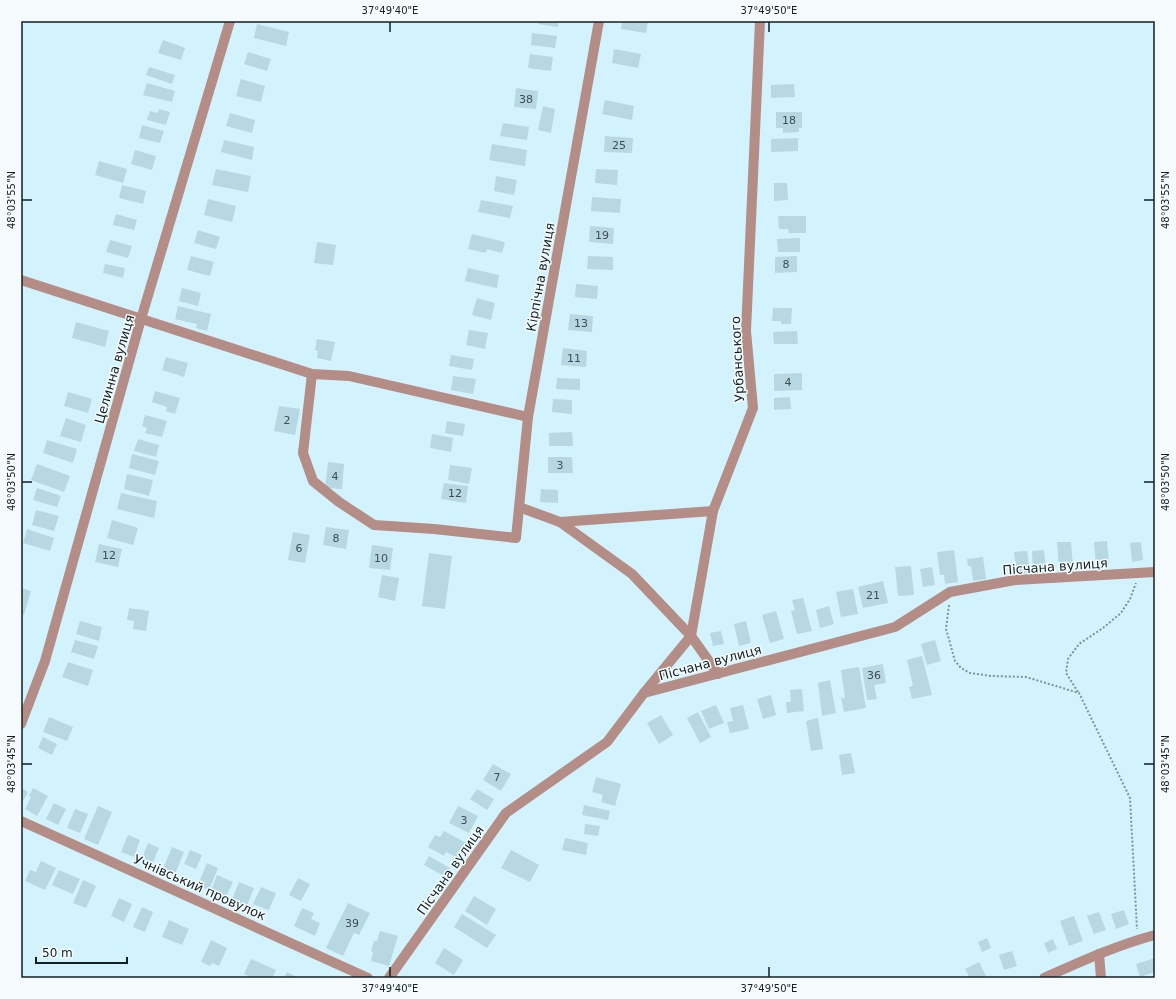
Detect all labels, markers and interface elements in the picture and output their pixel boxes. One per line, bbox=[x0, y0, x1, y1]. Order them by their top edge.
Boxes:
text: 37°49'40"E bbox=[362, 5, 418, 16]
text: 37°49'50"E bbox=[741, 5, 797, 16]
house number: 38 bbox=[519, 93, 533, 106]
house number: 18 bbox=[782, 114, 796, 127]
house number: 25 bbox=[612, 139, 626, 152]
text: 48°03'55"N bbox=[6, 171, 17, 229]
text: 48°03'55"N bbox=[1160, 171, 1171, 229]
street label: Кiрпiчна вулиця bbox=[524, 221, 557, 333]
house number: 19 bbox=[595, 229, 609, 242]
house number: 8 bbox=[783, 258, 790, 271]
street label: Целинна вулиця bbox=[92, 313, 137, 425]
street label: Урбанського bbox=[728, 316, 747, 402]
house number: 13 bbox=[574, 317, 588, 330]
house number: 11 bbox=[567, 352, 581, 365]
house number: 4 bbox=[785, 376, 792, 389]
house number: 2 bbox=[284, 414, 291, 427]
text: 48°03'50"N bbox=[6, 453, 17, 511]
text: 48°03'50"N bbox=[1160, 453, 1171, 511]
house number: 3 bbox=[557, 459, 564, 472]
house number: 4 bbox=[332, 470, 339, 483]
house number: 12 bbox=[448, 487, 462, 500]
house number: 8 bbox=[333, 532, 340, 545]
house number: 6 bbox=[296, 542, 303, 555]
house number: 12 bbox=[102, 549, 116, 562]
house number: 10 bbox=[374, 552, 388, 565]
street label: Пiсчана вулиця bbox=[1002, 555, 1108, 578]
house number: 21 bbox=[866, 589, 880, 602]
street label: Пiсчана вулиця bbox=[657, 642, 763, 683]
house number: 36 bbox=[867, 669, 881, 682]
text: 48°03'45"N bbox=[6, 735, 17, 793]
text: 48°03'45"N bbox=[1160, 735, 1171, 793]
house number: 7 bbox=[494, 771, 501, 784]
house number: 3 bbox=[461, 814, 468, 827]
street label: Пiсчана вулиця bbox=[414, 823, 487, 918]
street label: Учнівський провулок bbox=[131, 851, 268, 923]
house number: 39 bbox=[345, 917, 359, 930]
scale bar bbox=[36, 939, 127, 965]
text: 50 m bbox=[42, 946, 73, 960]
text: 37°49'40"E bbox=[362, 983, 418, 994]
text: 37°49'50"E bbox=[741, 983, 797, 994]

